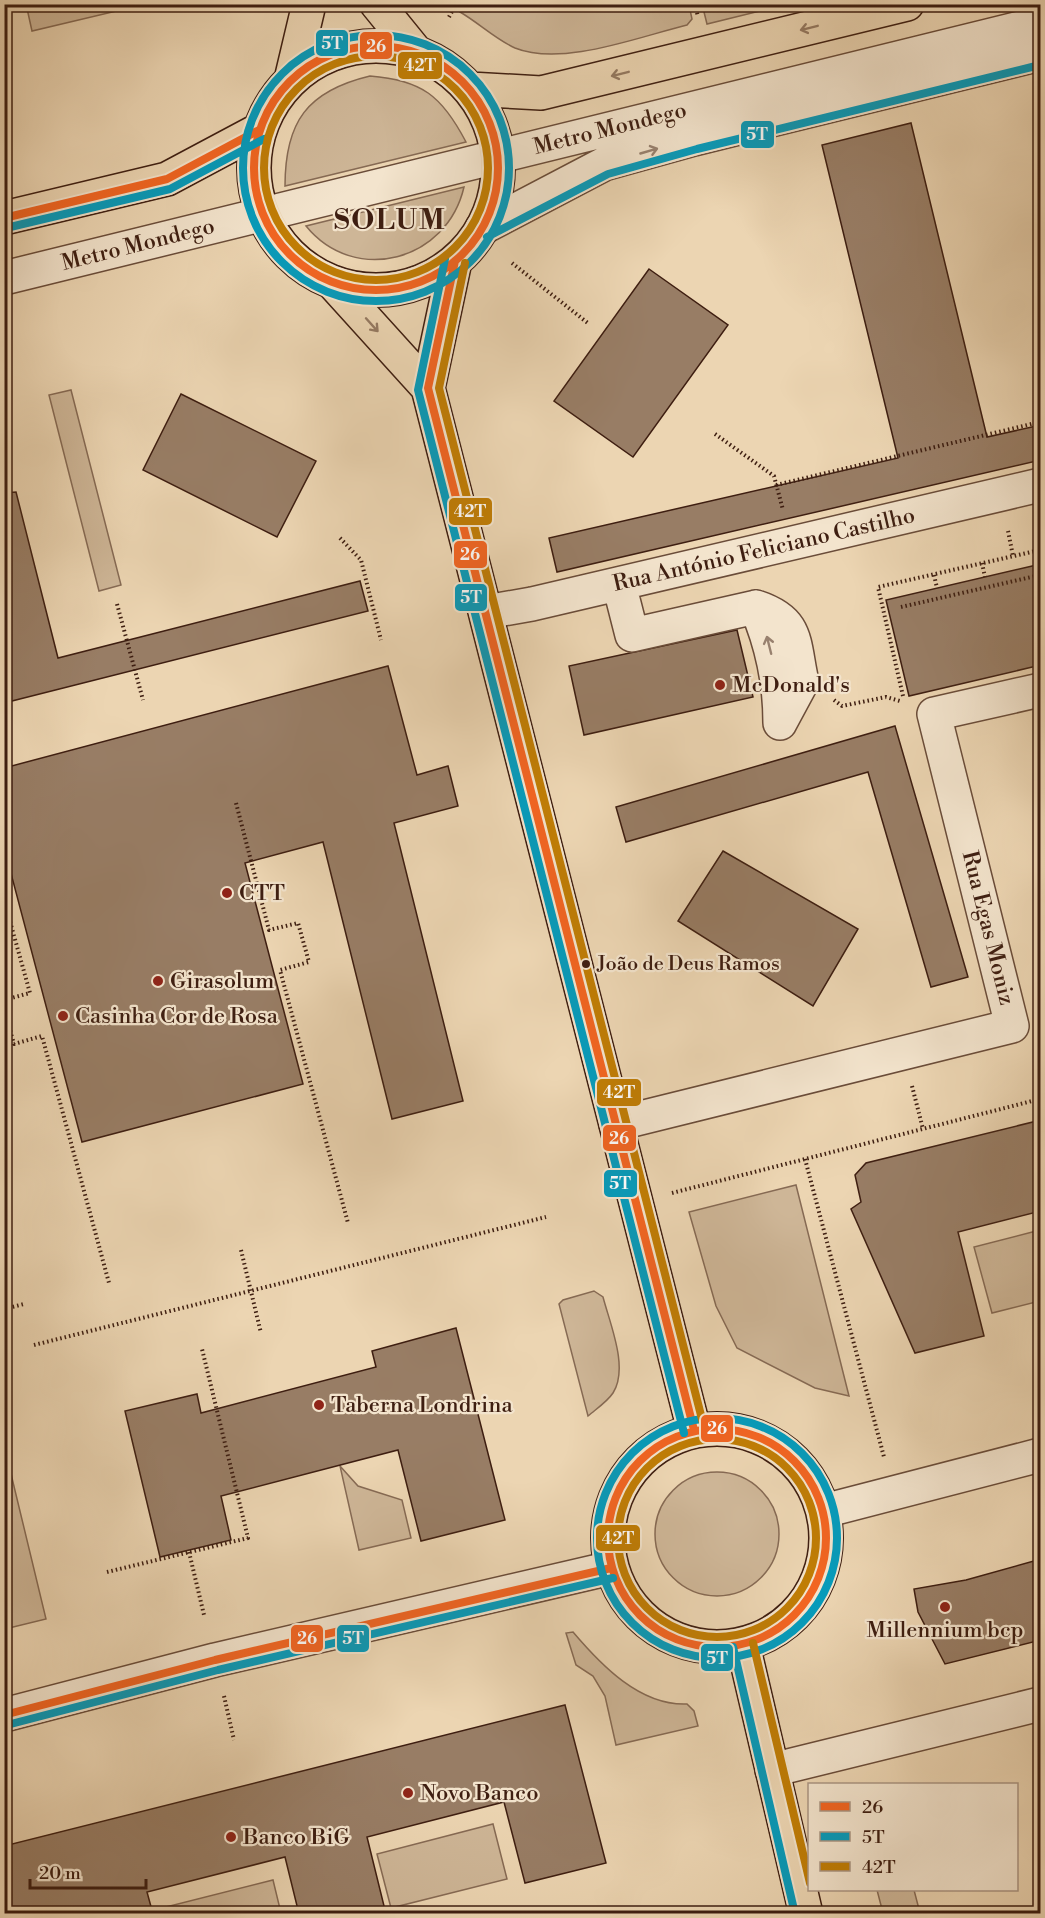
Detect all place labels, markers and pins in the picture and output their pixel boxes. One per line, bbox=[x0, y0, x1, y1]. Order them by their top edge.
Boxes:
place label: McDonald's bbox=[732, 672, 850, 699]
marker: McDonald's bbox=[713, 678, 727, 692]
place label: CTT bbox=[239, 880, 285, 907]
marker: CTT bbox=[220, 886, 234, 900]
place label: João de Deus Ramos bbox=[596, 952, 780, 977]
marker: João de Deus Ramos bbox=[580, 958, 592, 970]
place label: Girasolum bbox=[170, 968, 274, 995]
marker: Girasolum bbox=[151, 974, 165, 988]
place label: Casinha Cor de Rosa bbox=[75, 1003, 279, 1030]
marker: Casinha Cor de Rosa bbox=[56, 1009, 70, 1023]
place label: Taberna Londrina bbox=[331, 1392, 513, 1419]
marker: Taberna Londrina bbox=[312, 1398, 326, 1412]
marker: Millennium bcp bbox=[938, 1600, 952, 1614]
place label: Millennium bcp bbox=[866, 1617, 1024, 1644]
place label: Novo Banco bbox=[420, 1780, 539, 1807]
marker: Novo Banco bbox=[401, 1786, 415, 1800]
place label: Banco BiG bbox=[242, 1824, 350, 1851]
marker: Banco BiG bbox=[224, 1830, 238, 1844]

